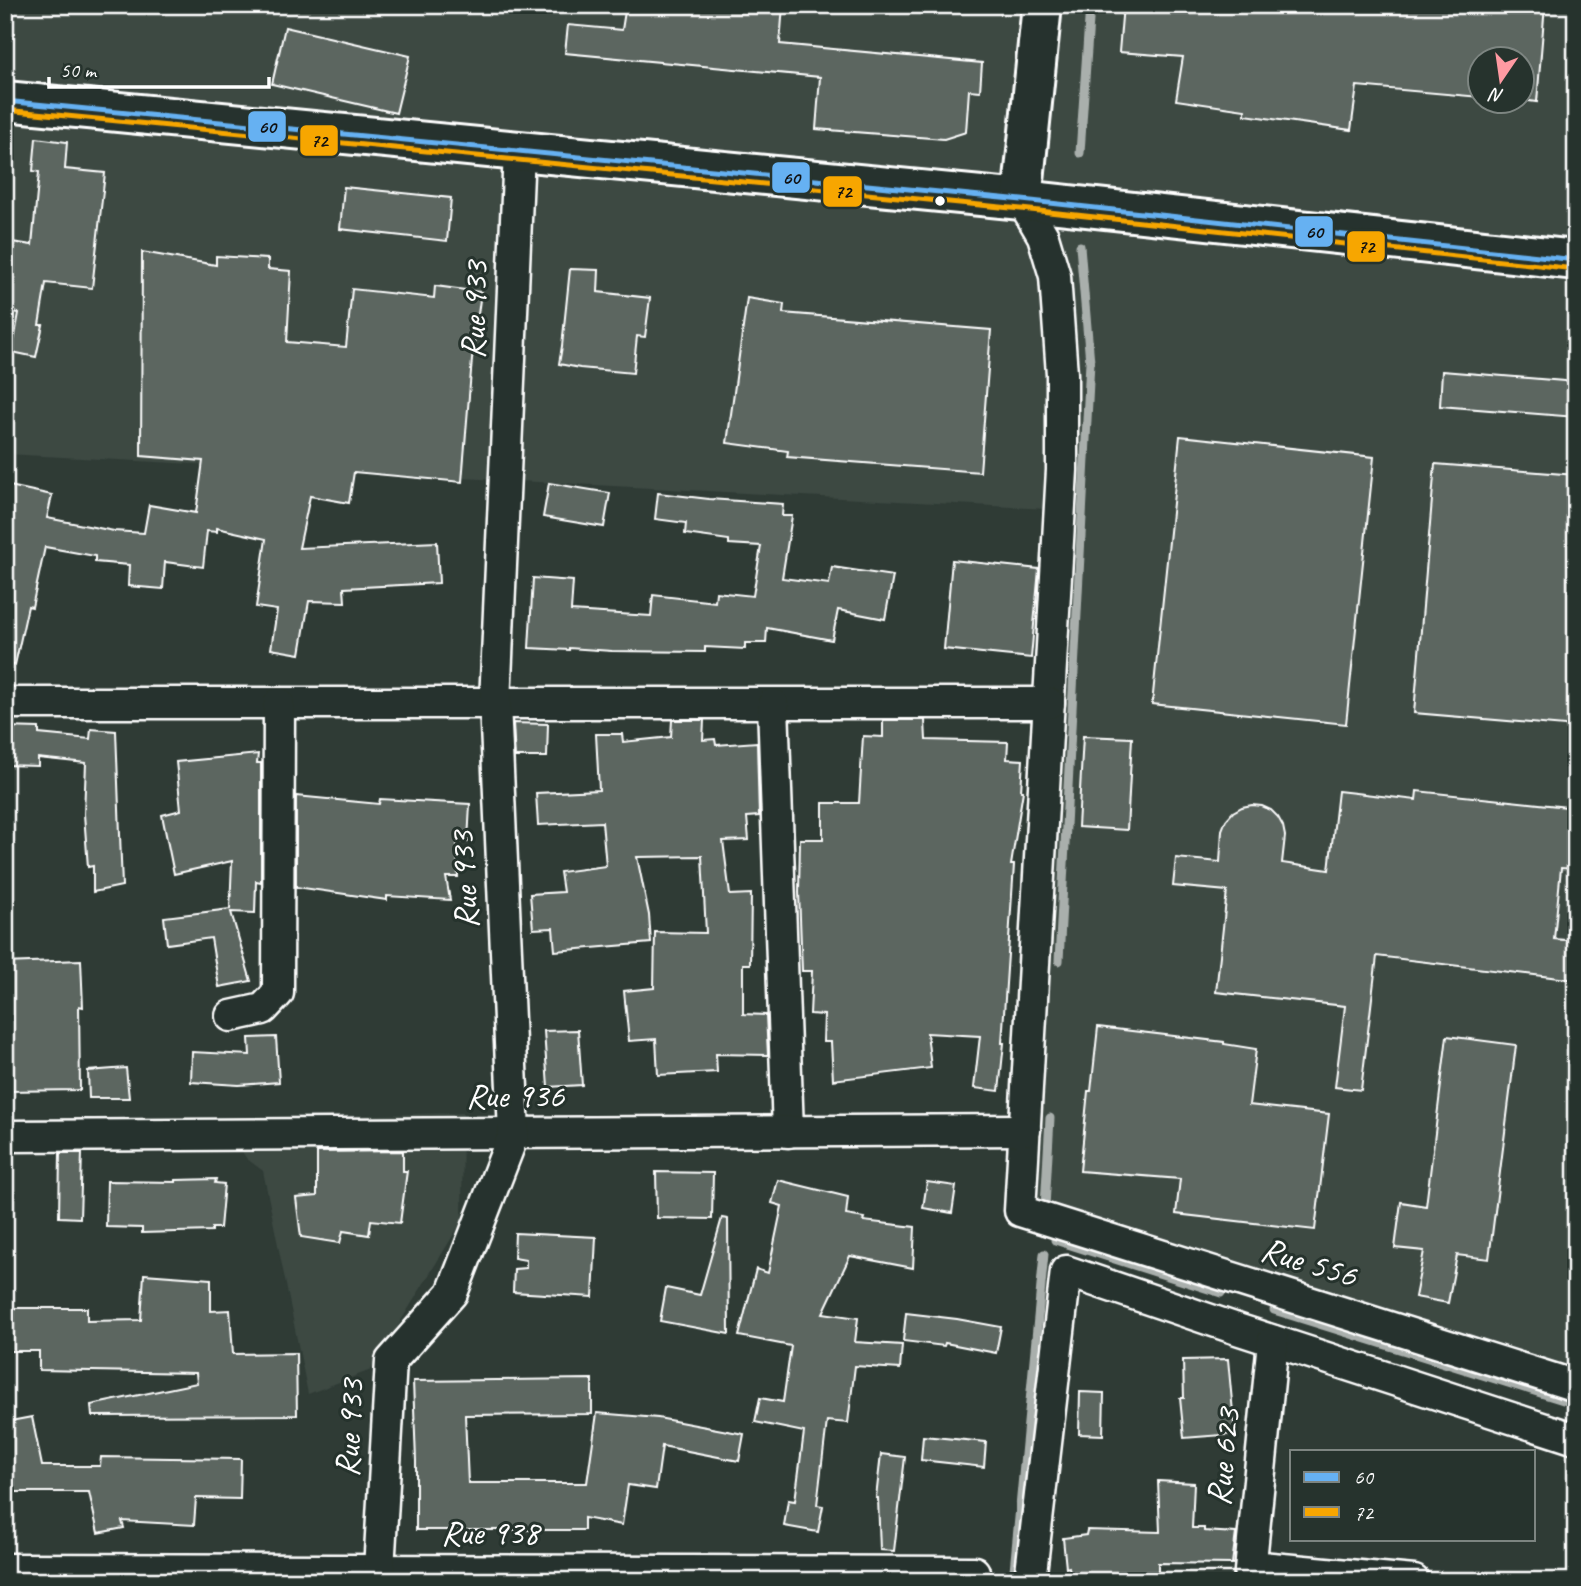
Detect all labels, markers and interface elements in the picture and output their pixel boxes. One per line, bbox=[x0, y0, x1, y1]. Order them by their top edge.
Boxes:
scale bar bbox=[49, 46, 270, 90]
north arrow bbox=[1466, 46, 1536, 116]
text: 50 m bbox=[60, 57, 98, 83]
text: N bbox=[1486, 82, 1506, 109]
line badge: 60 bbox=[247, 110, 287, 143]
text: 60 bbox=[258, 115, 278, 139]
line badge: 72 bbox=[299, 124, 339, 157]
text: 72 bbox=[310, 129, 330, 153]
line badge: 60 bbox=[771, 161, 811, 194]
text: 60 bbox=[782, 166, 802, 190]
line badge: 72 bbox=[822, 175, 863, 208]
text: 72 bbox=[834, 180, 854, 204]
unlabelled marker bbox=[933, 194, 947, 208]
line badge: 60 bbox=[1294, 215, 1334, 248]
text: 60 bbox=[1305, 220, 1325, 244]
line badge: 72 bbox=[1346, 230, 1386, 263]
text: 72 bbox=[1357, 235, 1377, 259]
street label: Rue 933 bbox=[450, 258, 498, 360]
street label: Rue 933 bbox=[439, 828, 489, 930]
street label: Rue 936 bbox=[466, 1073, 565, 1118]
street label: Rue 556 bbox=[1256, 1226, 1364, 1298]
street label: Rue 933 bbox=[324, 1376, 374, 1478]
street label: Rue 623 bbox=[1196, 1404, 1251, 1508]
legend bbox=[1290, 1450, 1536, 1540]
text: 60 bbox=[1354, 1464, 1374, 1490]
text: 72 bbox=[1354, 1500, 1374, 1526]
street label: Rue 938 bbox=[441, 1510, 542, 1555]

